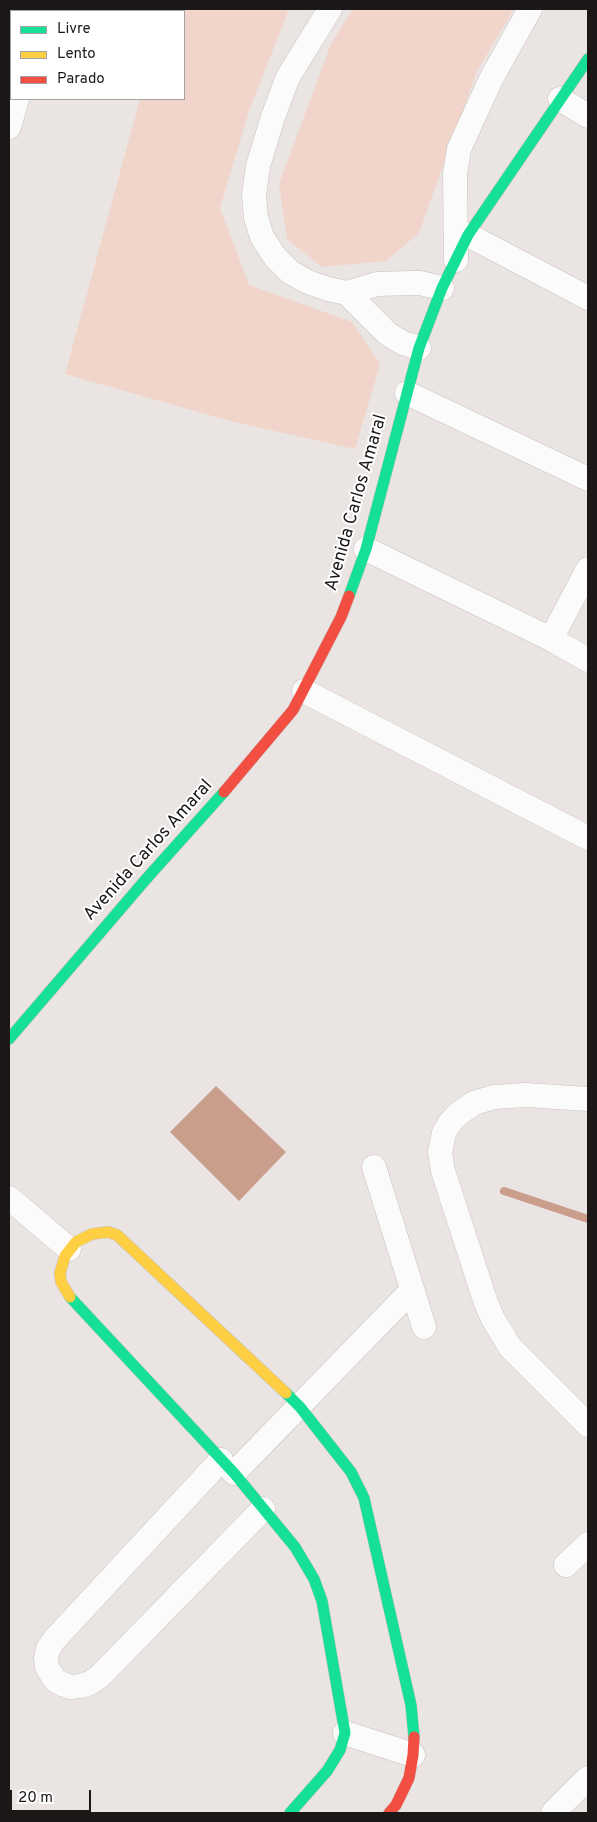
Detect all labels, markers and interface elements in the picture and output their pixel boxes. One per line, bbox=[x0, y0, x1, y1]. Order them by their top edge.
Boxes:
legend bbox=[10, 10, 185, 100]
text: Livre bbox=[57, 20, 91, 39]
text: Lento bbox=[57, 45, 96, 64]
text: Parado bbox=[57, 70, 105, 89]
street label: Avenida Carlos Amaral bbox=[321, 412, 393, 594]
street label: Avenida Carlos Amaral bbox=[80, 776, 218, 926]
scale bar bbox=[12, 1780, 94, 1812]
text: 20 m bbox=[18, 1789, 53, 1808]

